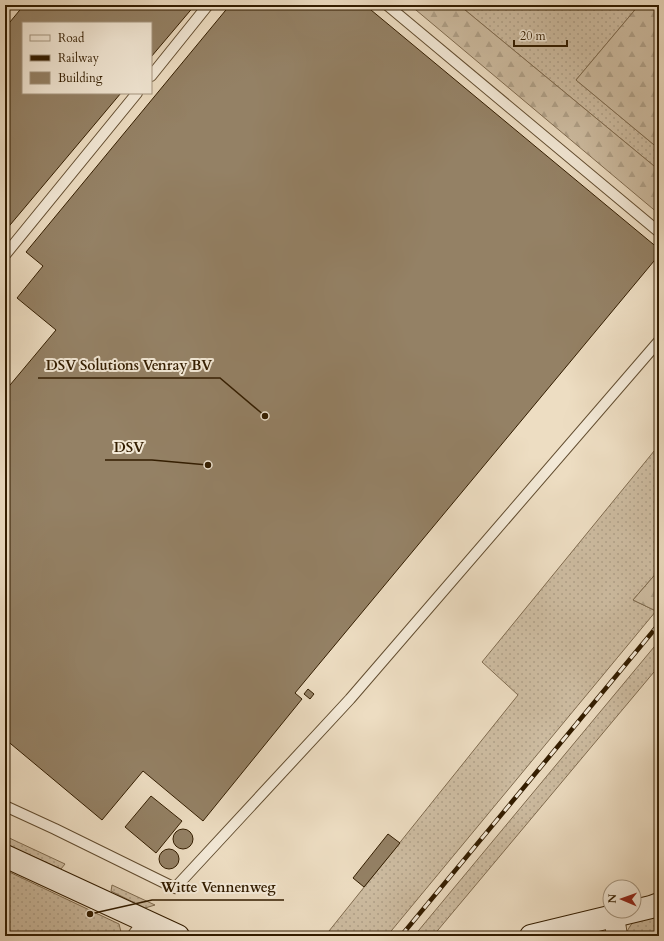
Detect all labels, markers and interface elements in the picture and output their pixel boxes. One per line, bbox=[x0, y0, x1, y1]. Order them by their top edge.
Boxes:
legend bbox=[22, 22, 152, 94]
scale bar bbox=[514, 22, 567, 48]
text: 20 m bbox=[520, 28, 547, 44]
text: Road bbox=[58, 30, 85, 46]
text: Railway bbox=[58, 50, 100, 66]
text: Building bbox=[58, 70, 103, 86]
callout: DSV Solutions Venray BV bbox=[38, 352, 220, 378]
text: DSV Solutions Venray BV bbox=[46, 356, 212, 375]
callout: DSV bbox=[105, 434, 152, 460]
text: DSV bbox=[114, 438, 144, 457]
callout: Witte Vennenweg bbox=[152, 874, 284, 900]
text: Witte Vennenweg bbox=[159, 878, 276, 897]
north arrow bbox=[602, 879, 642, 919]
text: N bbox=[605, 893, 620, 904]

